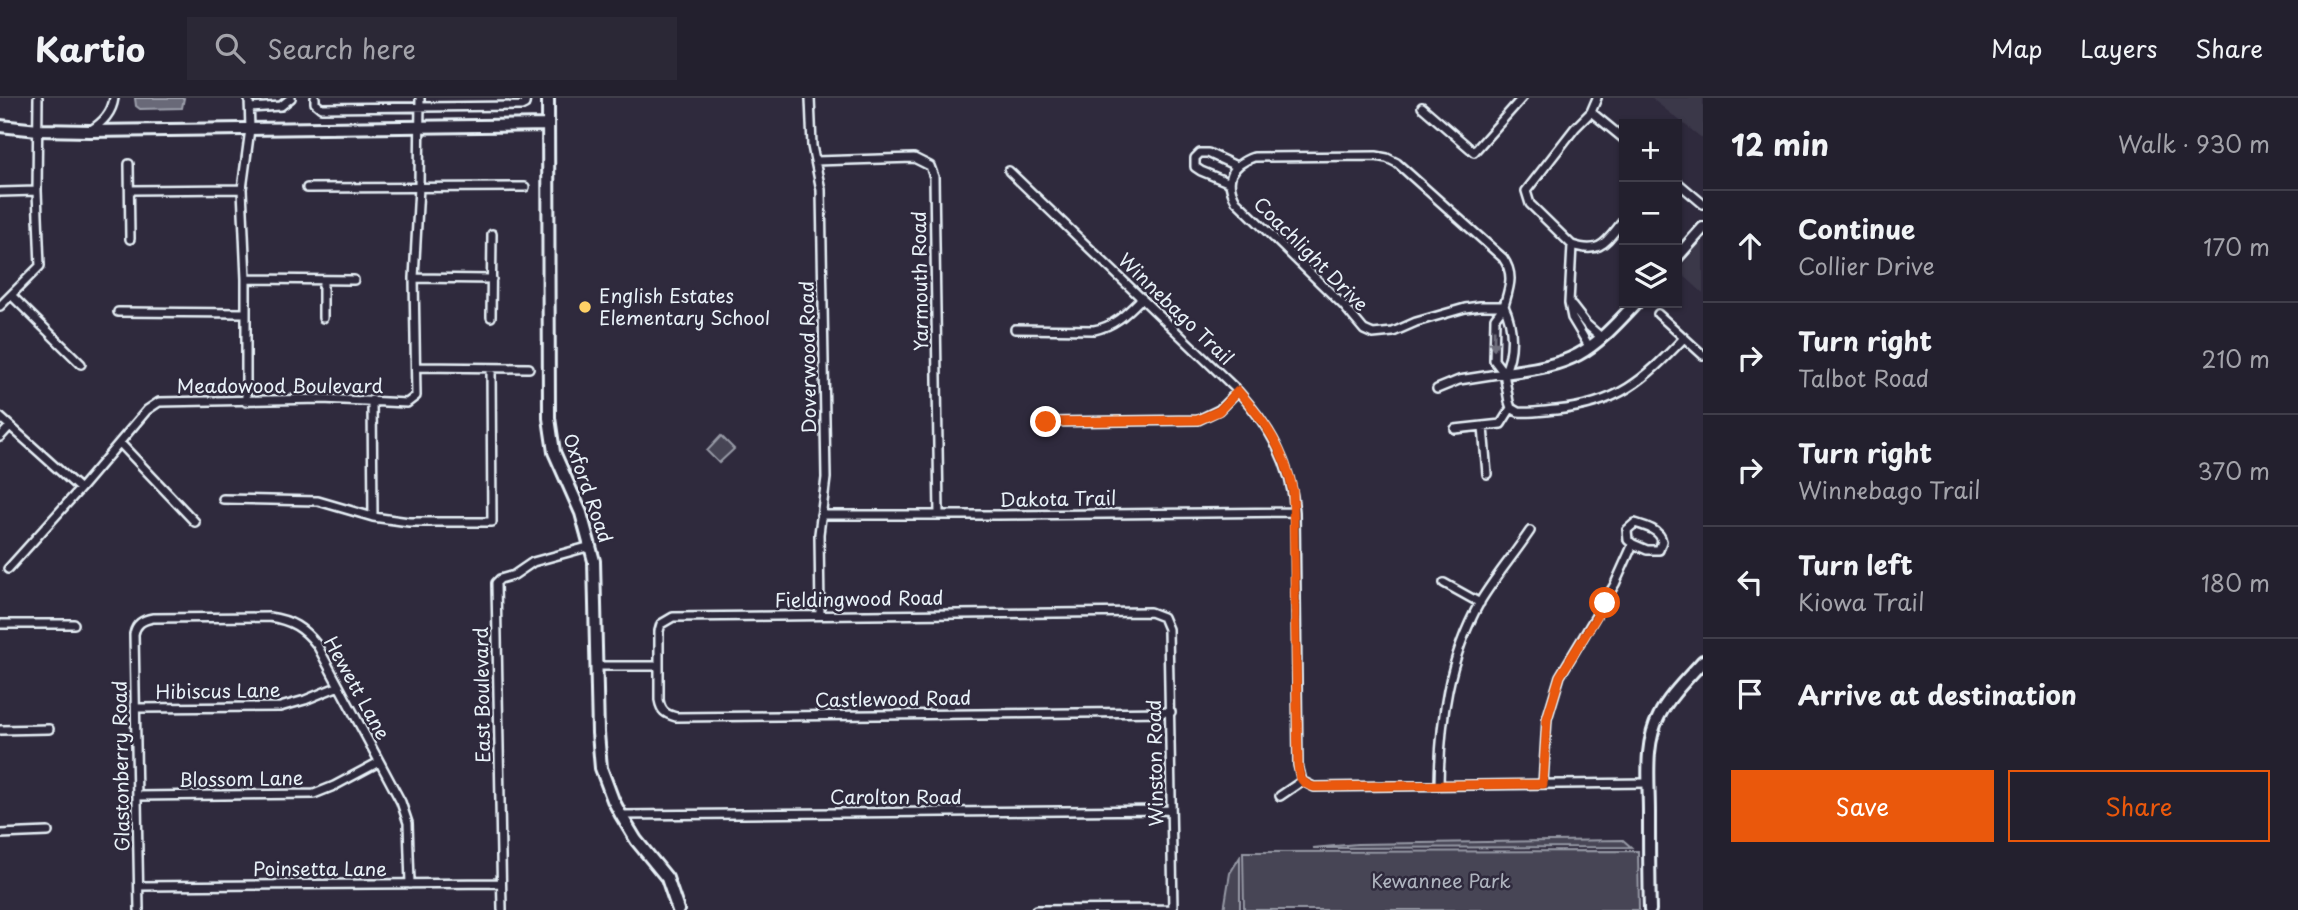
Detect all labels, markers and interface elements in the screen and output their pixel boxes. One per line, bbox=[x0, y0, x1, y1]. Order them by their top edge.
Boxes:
search box bbox=[187, 17, 677, 80]
text: Kartio bbox=[35, 23, 145, 73]
icon: search bbox=[211, 29, 249, 67]
text: Search here bbox=[267, 29, 416, 68]
text: Map bbox=[1991, 30, 2042, 66]
text: Layers bbox=[2080, 30, 2157, 66]
text: Share bbox=[2195, 30, 2263, 66]
map controls bbox=[1619, 119, 1682, 308]
button: + bbox=[1619, 119, 1682, 182]
text: 12 min bbox=[1731, 121, 1829, 166]
text: Walk · 930 m bbox=[2118, 126, 2270, 161]
button: − bbox=[1619, 182, 1682, 245]
street label: Coachlight Drive bbox=[1248, 190, 1375, 317]
text: Continue bbox=[1798, 209, 1915, 248]
street label: Yarmouth Road bbox=[904, 211, 934, 351]
icon: ahead bbox=[1731, 227, 1769, 265]
text: 170 m bbox=[2203, 229, 2270, 264]
button: layers bbox=[1619, 245, 1682, 308]
street label: Winnebago Trail bbox=[1113, 246, 1241, 371]
text: Collier Drive bbox=[1798, 248, 1935, 283]
place label: English Estates Elementary School bbox=[599, 281, 770, 331]
street label: Doverwood Road bbox=[792, 281, 822, 433]
marker: English Estates Elementary School bbox=[577, 299, 593, 315]
text: Turn right bbox=[1798, 321, 1932, 360]
one-way arrow bbox=[1488, 329, 1500, 351]
icon: right bbox=[1731, 339, 1769, 377]
text: 210 m bbox=[2202, 341, 2270, 376]
text: Talbot Road bbox=[1798, 360, 1929, 395]
street label: Meadowood Boulevard bbox=[177, 371, 384, 399]
route end bbox=[1030, 406, 1061, 437]
street label: Oxford Road bbox=[557, 429, 621, 546]
text: Turn right bbox=[1798, 433, 1932, 472]
icon: right bbox=[1731, 451, 1769, 489]
text: 370 m bbox=[2197, 453, 2270, 488]
text: Winnebago Trail bbox=[1798, 472, 1981, 507]
street label: Dakota Trail bbox=[999, 483, 1117, 513]
text: Turn left bbox=[1798, 545, 1913, 584]
icon: left bbox=[1731, 563, 1769, 601]
text: 180 m bbox=[2201, 565, 2270, 600]
street label: Fieldingwood Road bbox=[774, 583, 944, 613]
text: Kiowa Trail bbox=[1798, 584, 1925, 619]
route start bbox=[1589, 587, 1620, 618]
street label: East Boulevard bbox=[466, 626, 496, 763]
street label: Hewett Lane bbox=[318, 631, 398, 744]
street label: Hibiscus Lane bbox=[155, 675, 281, 705]
icon: arrive bbox=[1731, 675, 1769, 713]
text: Arrive at destination bbox=[1798, 675, 2077, 714]
street label: Glastonberry Road bbox=[105, 680, 135, 852]
street label: Castlewood Road bbox=[815, 683, 971, 713]
street label: Winston Road bbox=[1139, 699, 1169, 827]
street label: Blossom Lane bbox=[178, 763, 304, 793]
button: Save bbox=[1731, 770, 1994, 842]
button: Share bbox=[2008, 770, 2270, 842]
street label: Carolton Road bbox=[830, 782, 962, 810]
street label: Poinsetta Lane bbox=[253, 854, 387, 882]
park label: Kewannee Park bbox=[1371, 866, 1511, 894]

